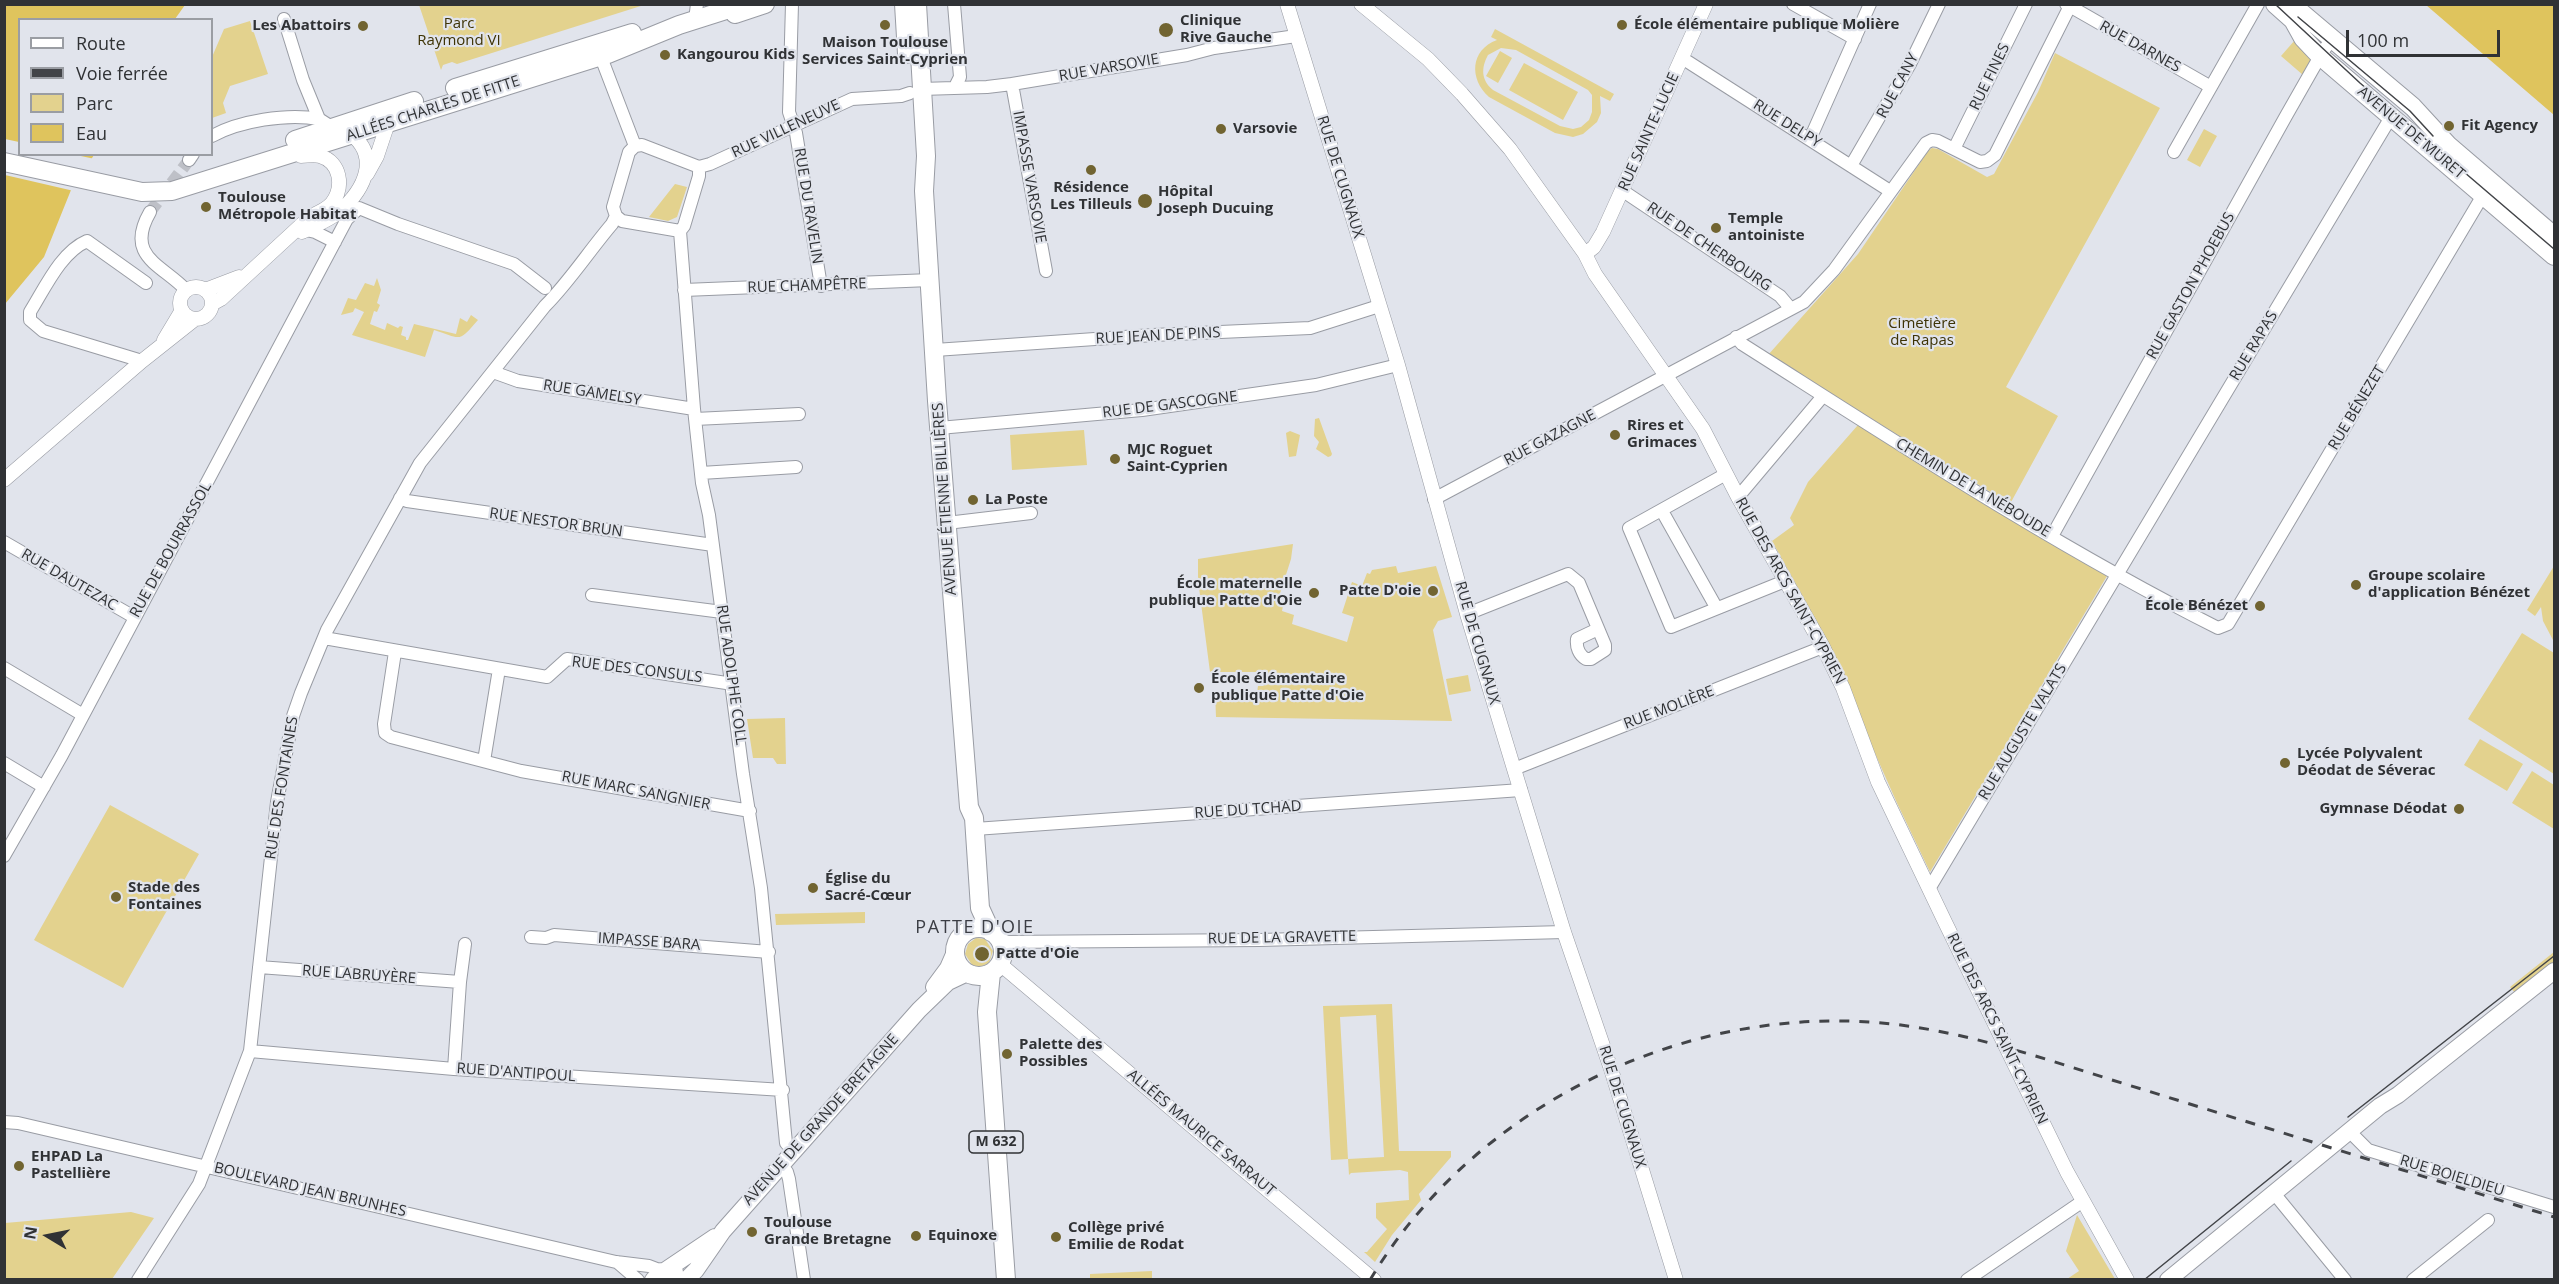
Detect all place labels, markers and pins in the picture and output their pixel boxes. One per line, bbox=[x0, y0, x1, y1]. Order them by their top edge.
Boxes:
place label: Clinique Rive Gauche bbox=[1180, 12, 1272, 47]
place label: École élémentaire publique Molière bbox=[1634, 16, 1899, 34]
place label: Les Abattoirs bbox=[252, 17, 351, 35]
marker: Maison Toulouse Services Saint-Cyprien bbox=[878, 18, 892, 32]
marker: École élémentaire publique Molière bbox=[1615, 18, 1629, 32]
marker: Les Abattoirs bbox=[356, 19, 370, 33]
marker: Clinique Rive Gauche bbox=[1157, 21, 1175, 39]
place label: Maison Toulouse Services Saint-Cyprien bbox=[802, 34, 968, 69]
place label: Kangourou Kids bbox=[677, 46, 795, 64]
marker: Kangourou Kids bbox=[658, 48, 672, 62]
place label: Fit Agency bbox=[2461, 117, 2538, 135]
marker: Fit Agency bbox=[2442, 119, 2456, 133]
place label: Varsovie bbox=[1233, 120, 1297, 138]
marker: Varsovie bbox=[1214, 122, 1228, 136]
marker: Résidence Les Tilleuls bbox=[1084, 163, 1098, 177]
place label: Résidence Les Tilleuls bbox=[1050, 179, 1132, 214]
place label: Hôpital Joseph Ducuing bbox=[1158, 183, 1273, 218]
place label: Toulouse Métropole Habitat bbox=[218, 189, 356, 224]
marker: Hôpital Joseph Ducuing bbox=[1136, 192, 1154, 210]
marker: Toulouse Métropole Habitat bbox=[199, 200, 213, 214]
place label: Temple antoiniste bbox=[1728, 210, 1805, 245]
marker: Temple antoiniste bbox=[1709, 221, 1723, 235]
place label: Rires et Grimaces bbox=[1627, 417, 1697, 452]
marker: Rires et Grimaces bbox=[1608, 428, 1622, 442]
place label: MJC Roguet Saint-Cyprien bbox=[1127, 441, 1228, 476]
marker: MJC Roguet Saint-Cyprien bbox=[1108, 452, 1122, 466]
place label: La Poste bbox=[985, 491, 1048, 509]
marker: La Poste bbox=[966, 493, 980, 507]
place label: Groupe scolaire d'application Bénézet bbox=[2368, 567, 2530, 602]
place label: École maternelle publique Patte d'Oie bbox=[1149, 575, 1302, 610]
marker: Groupe scolaire d'application Bénézet bbox=[2349, 578, 2363, 592]
place label: Patte D'oie bbox=[1339, 582, 1421, 600]
marker: Patte D'oie bbox=[1426, 584, 1440, 598]
marker: École maternelle publique Patte d'Oie bbox=[1307, 586, 1321, 600]
place label: École Bénézet bbox=[2145, 597, 2248, 615]
marker: École Bénézet bbox=[2253, 599, 2267, 613]
place label: École élémentaire publique Patte d'Oie bbox=[1211, 670, 1364, 705]
marker: École élémentaire publique Patte d'Oie bbox=[1192, 681, 1206, 695]
place label: Lycée Polyvalent Déodat de Séverac bbox=[2297, 745, 2436, 780]
marker: Lycée Polyvalent Déodat de Séverac bbox=[2278, 756, 2292, 770]
place label: Gymnase Déodat bbox=[2319, 800, 2447, 818]
marker: Gymnase Déodat bbox=[2452, 802, 2466, 816]
place label: Église du Sacré-Cœur bbox=[825, 870, 911, 905]
place label: Stade des Fontaines bbox=[128, 879, 202, 914]
marker: Église du Sacré-Cœur bbox=[806, 881, 820, 895]
marker: Stade des Fontaines bbox=[109, 890, 123, 904]
marker: Patte d'Oie bbox=[973, 945, 991, 963]
place label: Patte d'Oie bbox=[996, 945, 1079, 963]
place label: Palette des Possibles bbox=[1019, 1036, 1103, 1071]
marker: Palette des Possibles bbox=[1000, 1047, 1014, 1061]
place label: EHPAD La Pastellière bbox=[31, 1148, 111, 1183]
marker: EHPAD La Pastellière bbox=[12, 1159, 26, 1173]
place label: Toulouse Grande Bretagne bbox=[764, 1214, 891, 1249]
place label: Collège privé Emilie de Rodat bbox=[1068, 1219, 1184, 1254]
marker: Toulouse Grande Bretagne bbox=[745, 1225, 759, 1239]
place label: Equinoxe bbox=[928, 1227, 997, 1245]
marker: Equinoxe bbox=[909, 1229, 923, 1243]
marker: Collège privé Emilie de Rodat bbox=[1049, 1230, 1063, 1244]

